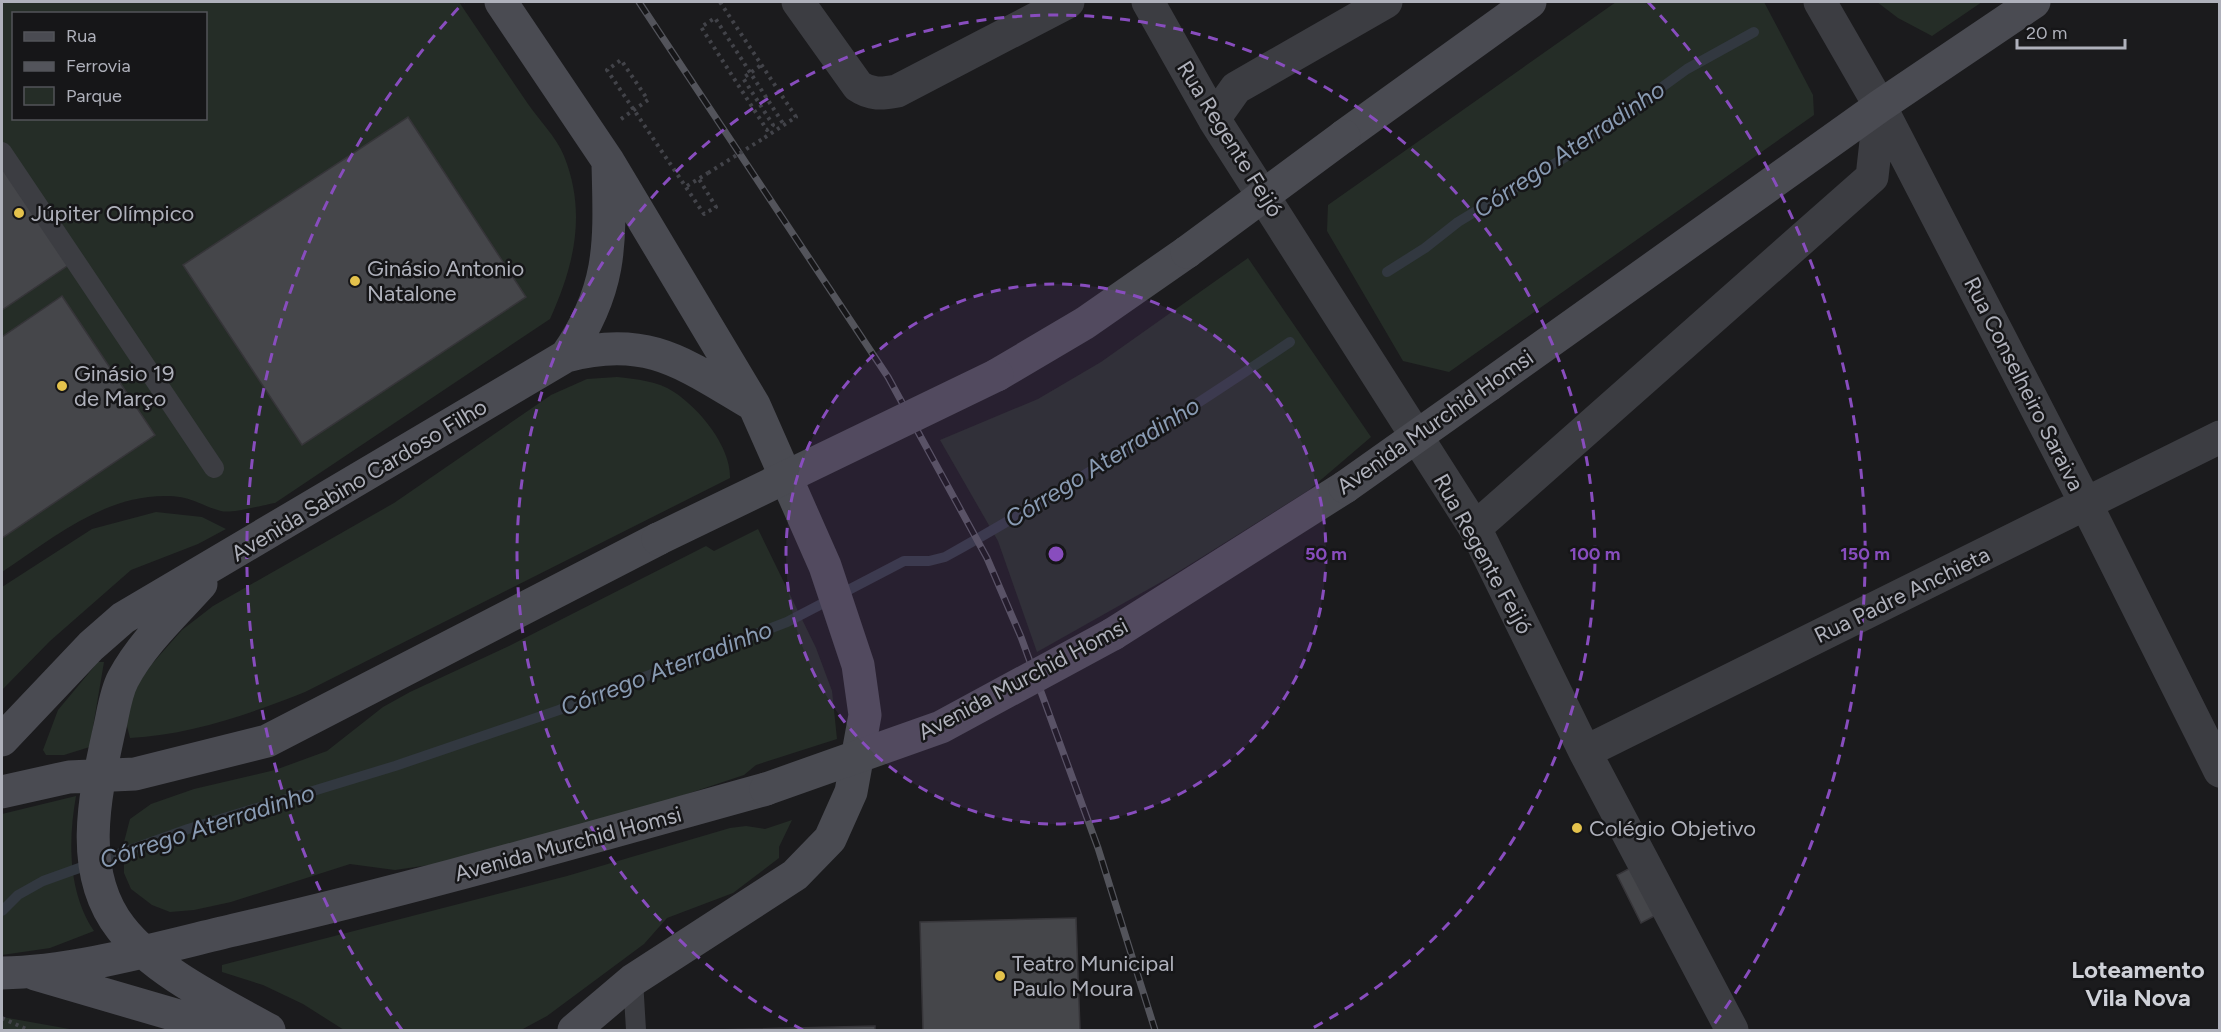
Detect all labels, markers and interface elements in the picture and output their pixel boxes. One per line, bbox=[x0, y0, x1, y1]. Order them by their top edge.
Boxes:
legend bbox=[12, 12, 207, 120]
scale bar bbox=[2017, 12, 2125, 50]
text: 20 m bbox=[2026, 22, 2067, 44]
text: Rua bbox=[66, 25, 97, 47]
text: Ferrovia bbox=[66, 55, 131, 77]
street label: Rua Regente Feijó bbox=[1171, 56, 1289, 222]
water label: Córrego Aterradinho bbox=[1468, 74, 1670, 224]
text: Parque bbox=[66, 85, 122, 107]
place label: Júpiter Olímpico bbox=[31, 200, 194, 227]
marker: Júpiter Olímpico bbox=[12, 206, 26, 220]
place label: Ginásio Antonio Natalone bbox=[367, 255, 524, 307]
street label: Rua Conselheiro Saraiva bbox=[1958, 272, 2090, 496]
marker: Ginásio Antonio Natalone bbox=[348, 274, 362, 288]
street label: Avenida Murchid Homsi bbox=[1331, 344, 1539, 500]
place label: Ginásio 19 de Março bbox=[74, 360, 174, 412]
marker: Ginásio 19 de Março bbox=[55, 379, 69, 393]
water label: Córrego Aterradinho bbox=[999, 390, 1205, 534]
street label: Avenida Sabino Cardoso Filho bbox=[226, 393, 492, 567]
street label: Rua Regente Feijó bbox=[1428, 469, 1538, 639]
street label: Rua Padre Anchieta bbox=[1810, 541, 1994, 649]
text: 50 m bbox=[1305, 543, 1347, 565]
text: 100 m bbox=[1570, 543, 1620, 565]
text: 150 m bbox=[1840, 543, 1890, 565]
centre of rings bbox=[1046, 544, 1066, 564]
street label: Avenida Murchid Homsi bbox=[913, 612, 1133, 746]
water label: Córrego Aterradinho bbox=[556, 614, 776, 722]
water label: Córrego Aterradinho bbox=[96, 778, 318, 874]
street label: Avenida Murchid Homsi bbox=[451, 801, 685, 887]
place label: Colégio Objetivo bbox=[1589, 815, 1756, 842]
marker: Colégio Objetivo bbox=[1570, 821, 1584, 835]
place label: Teatro Municipal Paulo Moura bbox=[1012, 950, 1174, 1002]
district label: Loteamento Vila Nova bbox=[2071, 955, 2205, 1012]
marker: Teatro Municipal Paulo Moura bbox=[993, 969, 1007, 983]

